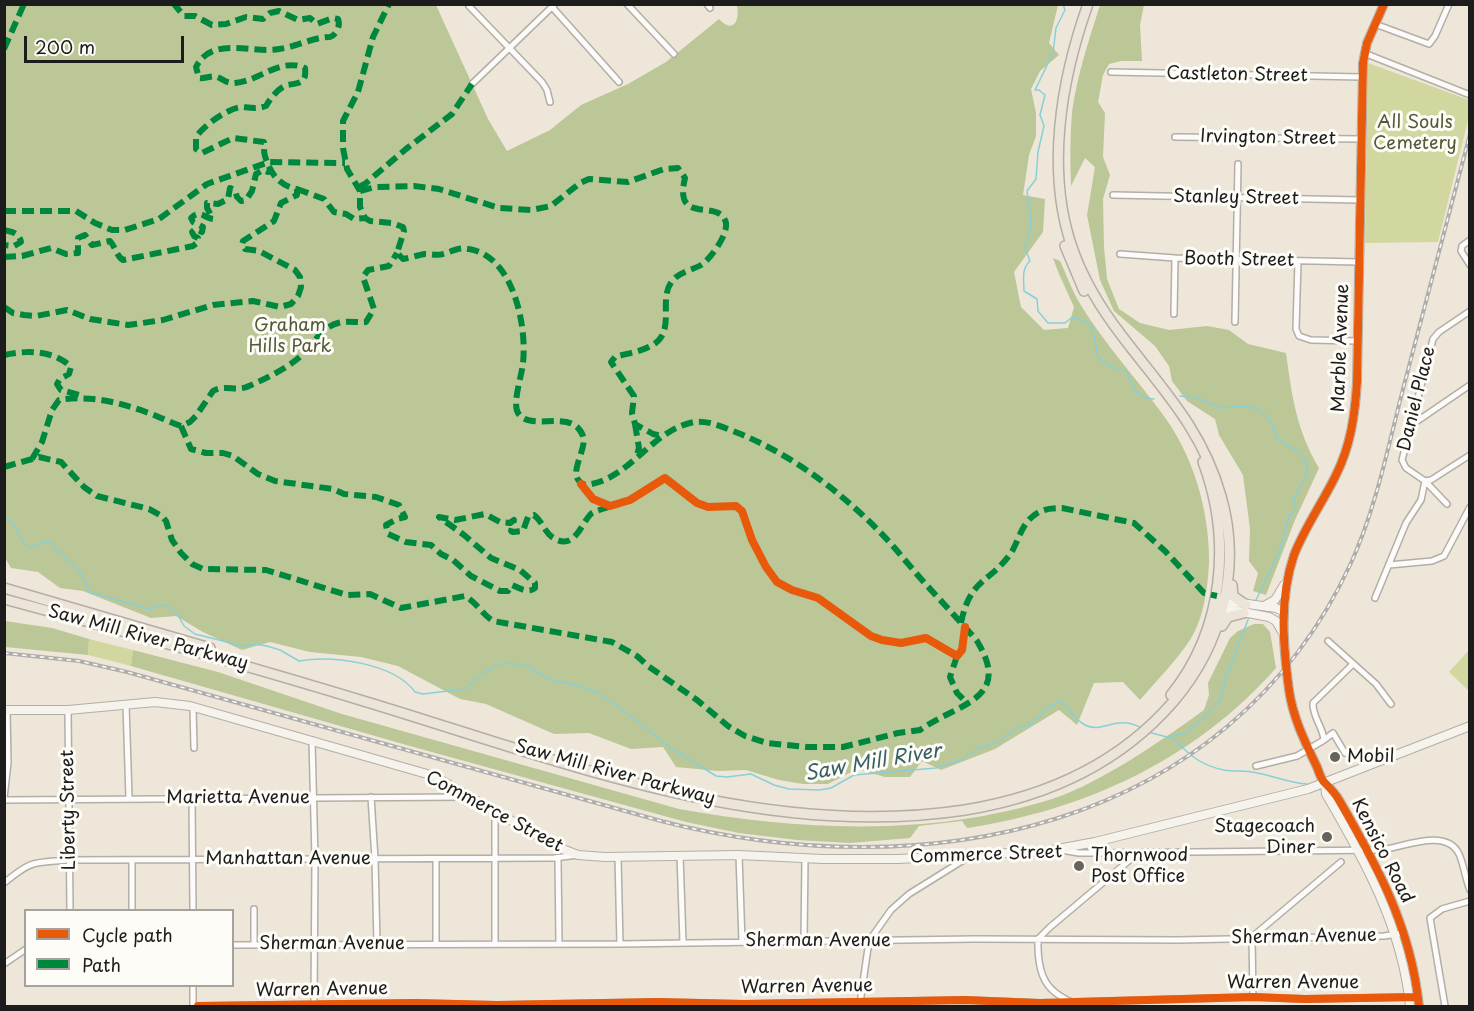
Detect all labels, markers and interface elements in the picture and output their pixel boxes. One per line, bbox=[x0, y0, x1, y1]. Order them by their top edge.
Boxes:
scale bar bbox=[27, 24, 188, 62]
text: 200 m bbox=[35, 33, 95, 60]
street label: Castleton Street bbox=[1166, 63, 1308, 87]
park label: All Souls Cemetery bbox=[1373, 112, 1457, 154]
street label: Irvington Street bbox=[1200, 126, 1336, 150]
street label: Stanley Street bbox=[1173, 186, 1299, 210]
street label: Booth Street bbox=[1184, 248, 1294, 272]
street label: Marble Avenue bbox=[1328, 283, 1354, 413]
park label: Graham Hills Park bbox=[248, 315, 332, 358]
street label: Daniel Place bbox=[1394, 345, 1440, 453]
street label: Saw Mill River Parkway bbox=[46, 601, 250, 675]
street label: Saw Mill River Parkway bbox=[513, 736, 717, 810]
water label: Saw Mill River bbox=[803, 739, 943, 787]
place label: Mobil bbox=[1347, 746, 1394, 768]
street label: Liberty Street bbox=[57, 749, 81, 871]
marker: Mobil bbox=[1328, 750, 1342, 764]
street label: Commerce Street bbox=[422, 767, 566, 857]
street label: Marietta Avenue bbox=[166, 787, 310, 809]
street label: Kensico Road bbox=[1346, 795, 1418, 907]
place label: Stagecoach Diner bbox=[1214, 816, 1315, 858]
marker: Stagecoach Diner bbox=[1320, 830, 1334, 844]
street label: Commerce Street bbox=[910, 842, 1062, 868]
place label: Thornwood Post Office bbox=[1091, 845, 1188, 888]
street label: Manhattan Avenue bbox=[205, 848, 371, 870]
marker: Thornwood Post Office bbox=[1072, 859, 1086, 873]
legend bbox=[24, 909, 234, 987]
text: Cycle path bbox=[82, 921, 173, 948]
street label: Sherman Avenue bbox=[1231, 925, 1377, 949]
street label: Sherman Avenue bbox=[745, 930, 891, 952]
street label: Sherman Avenue bbox=[259, 933, 405, 955]
text: Path bbox=[82, 951, 121, 978]
street label: Warren Avenue bbox=[1227, 972, 1359, 994]
street label: Warren Avenue bbox=[741, 975, 873, 999]
street label: Warren Avenue bbox=[256, 978, 388, 1002]

